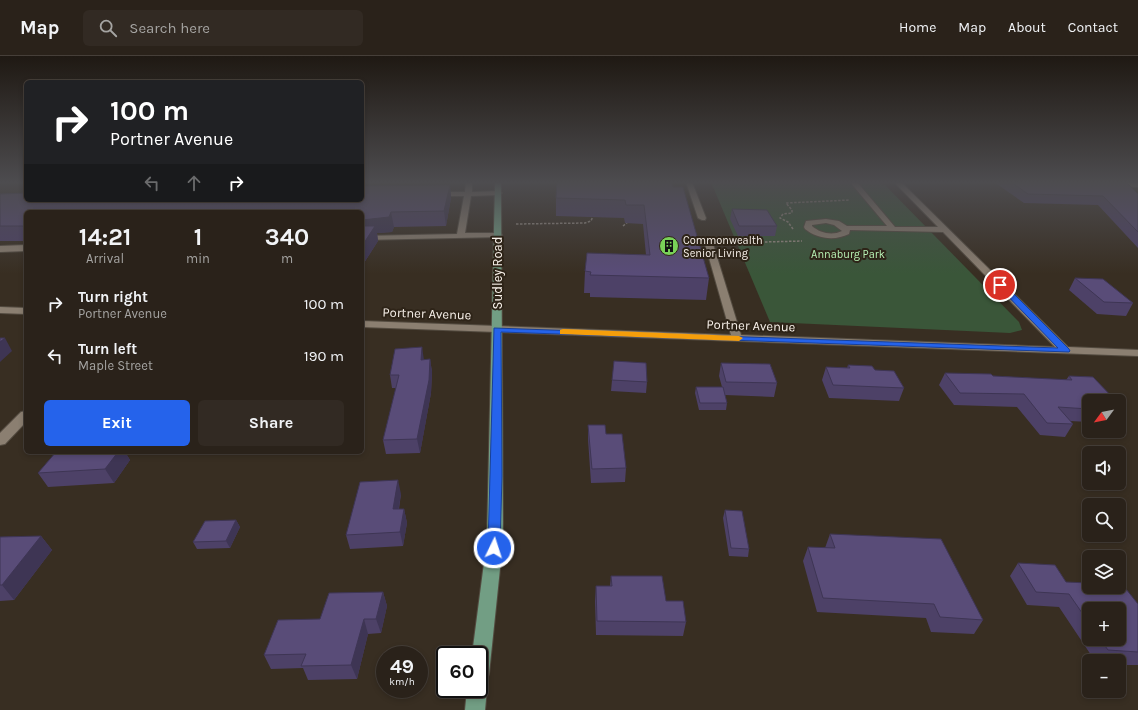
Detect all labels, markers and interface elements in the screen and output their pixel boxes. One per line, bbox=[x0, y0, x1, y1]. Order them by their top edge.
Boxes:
search box bbox=[83, 10, 363, 46]
text: Map bbox=[20, 17, 59, 39]
icon: search bbox=[97, 17, 119, 39]
text: Search here bbox=[129, 19, 210, 37]
text: Home bbox=[899, 19, 936, 36]
text: Map bbox=[958, 19, 986, 36]
text: About bbox=[1008, 19, 1046, 36]
text: Contact bbox=[1068, 19, 1118, 36]
text: 100 m bbox=[110, 94, 189, 127]
icon: right bbox=[44, 96, 96, 148]
text: Portner Avenue bbox=[110, 128, 233, 150]
icon: left bbox=[141, 172, 163, 194]
icon: ahead bbox=[183, 172, 205, 194]
icon: right bbox=[225, 172, 247, 194]
text: 14:21 bbox=[79, 223, 131, 251]
text: 1 bbox=[194, 223, 202, 251]
text: 340 bbox=[265, 223, 309, 251]
place label: Commonwealth Senior Living bbox=[683, 234, 763, 260]
building icon: Commonwealth Senior Living bbox=[658, 235, 680, 257]
street label: Sudley Road bbox=[490, 237, 505, 309]
park label: Annaburg Park bbox=[811, 248, 885, 261]
text: Arrival bbox=[86, 251, 124, 266]
text: min bbox=[186, 251, 210, 266]
text: m bbox=[281, 251, 293, 266]
pin bbox=[983, 268, 1017, 302]
icon: arrive bbox=[989, 274, 1011, 296]
text: Turn right bbox=[78, 288, 148, 306]
icon: right bbox=[44, 293, 66, 315]
text: 100 m bbox=[304, 295, 344, 313]
street label: Portner Avenue bbox=[382, 304, 472, 323]
text: Portner Avenue bbox=[78, 306, 167, 321]
street label: Portner Avenue bbox=[706, 316, 796, 335]
text: Turn left bbox=[78, 340, 137, 358]
icon: left bbox=[44, 345, 66, 367]
text: 190 m bbox=[304, 347, 344, 365]
text: Maple Street bbox=[78, 358, 153, 373]
north arrow bbox=[1082, 394, 1126, 438]
map controls bbox=[1082, 394, 1126, 698]
button: Exit bbox=[44, 400, 190, 446]
button: Share bbox=[198, 400, 344, 446]
button: sound bbox=[1082, 446, 1126, 490]
button: search bbox=[1082, 498, 1126, 542]
position arrow bbox=[473, 527, 515, 569]
button: layers bbox=[1082, 550, 1126, 594]
button: + bbox=[1082, 602, 1126, 646]
speed limit sign: 60 bbox=[436, 646, 488, 698]
button: − bbox=[1082, 654, 1126, 698]
text: 49 bbox=[390, 655, 414, 678]
text: km/h bbox=[389, 676, 415, 688]

